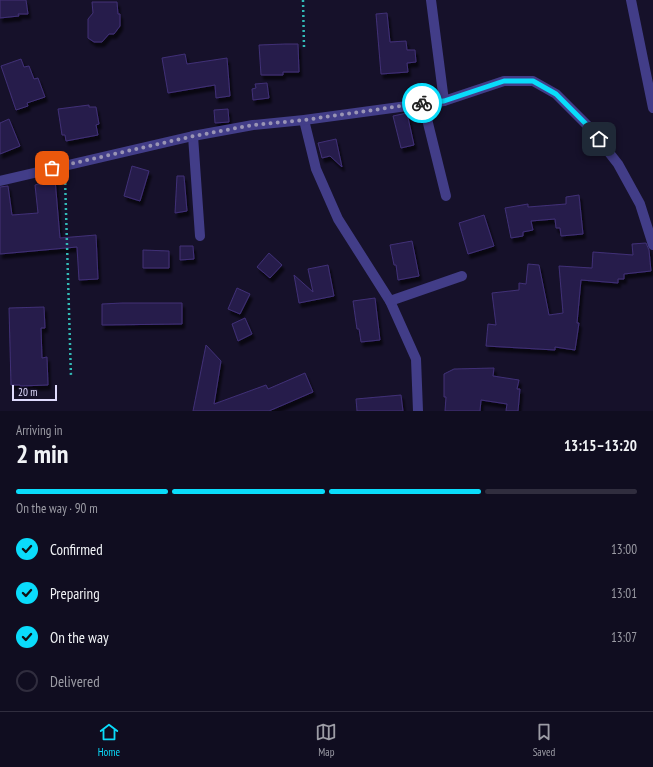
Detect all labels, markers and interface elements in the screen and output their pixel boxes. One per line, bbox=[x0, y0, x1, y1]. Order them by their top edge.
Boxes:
courier bbox=[402, 83, 442, 123]
icon: bike bbox=[411, 92, 433, 114]
pin bbox=[582, 122, 616, 156]
icon: home bbox=[588, 128, 610, 150]
pin bbox=[35, 151, 69, 185]
icon: bag bbox=[41, 157, 63, 179]
scale bar bbox=[12, 383, 57, 402]
text: 20 m bbox=[18, 385, 37, 399]
text: Arriving in bbox=[16, 422, 63, 439]
text: 13:15–13:20 bbox=[564, 436, 637, 455]
text: 2 min bbox=[16, 437, 69, 470]
text: On the way · 90 m bbox=[16, 500, 98, 517]
icon: check bbox=[16, 538, 38, 560]
text: Confirmed bbox=[50, 540, 103, 559]
text: 13:00 bbox=[611, 541, 637, 558]
icon: check bbox=[16, 582, 38, 604]
text: Preparing bbox=[50, 584, 100, 603]
text: 13:01 bbox=[611, 585, 637, 602]
icon: check bbox=[16, 626, 38, 648]
text: On the way bbox=[50, 628, 109, 647]
text: 13:07 bbox=[611, 629, 637, 646]
text: Delivered bbox=[50, 672, 100, 691]
tab: Home bbox=[98, 721, 120, 759]
tab: Map bbox=[315, 721, 337, 759]
tab: Saved bbox=[533, 721, 555, 759]

